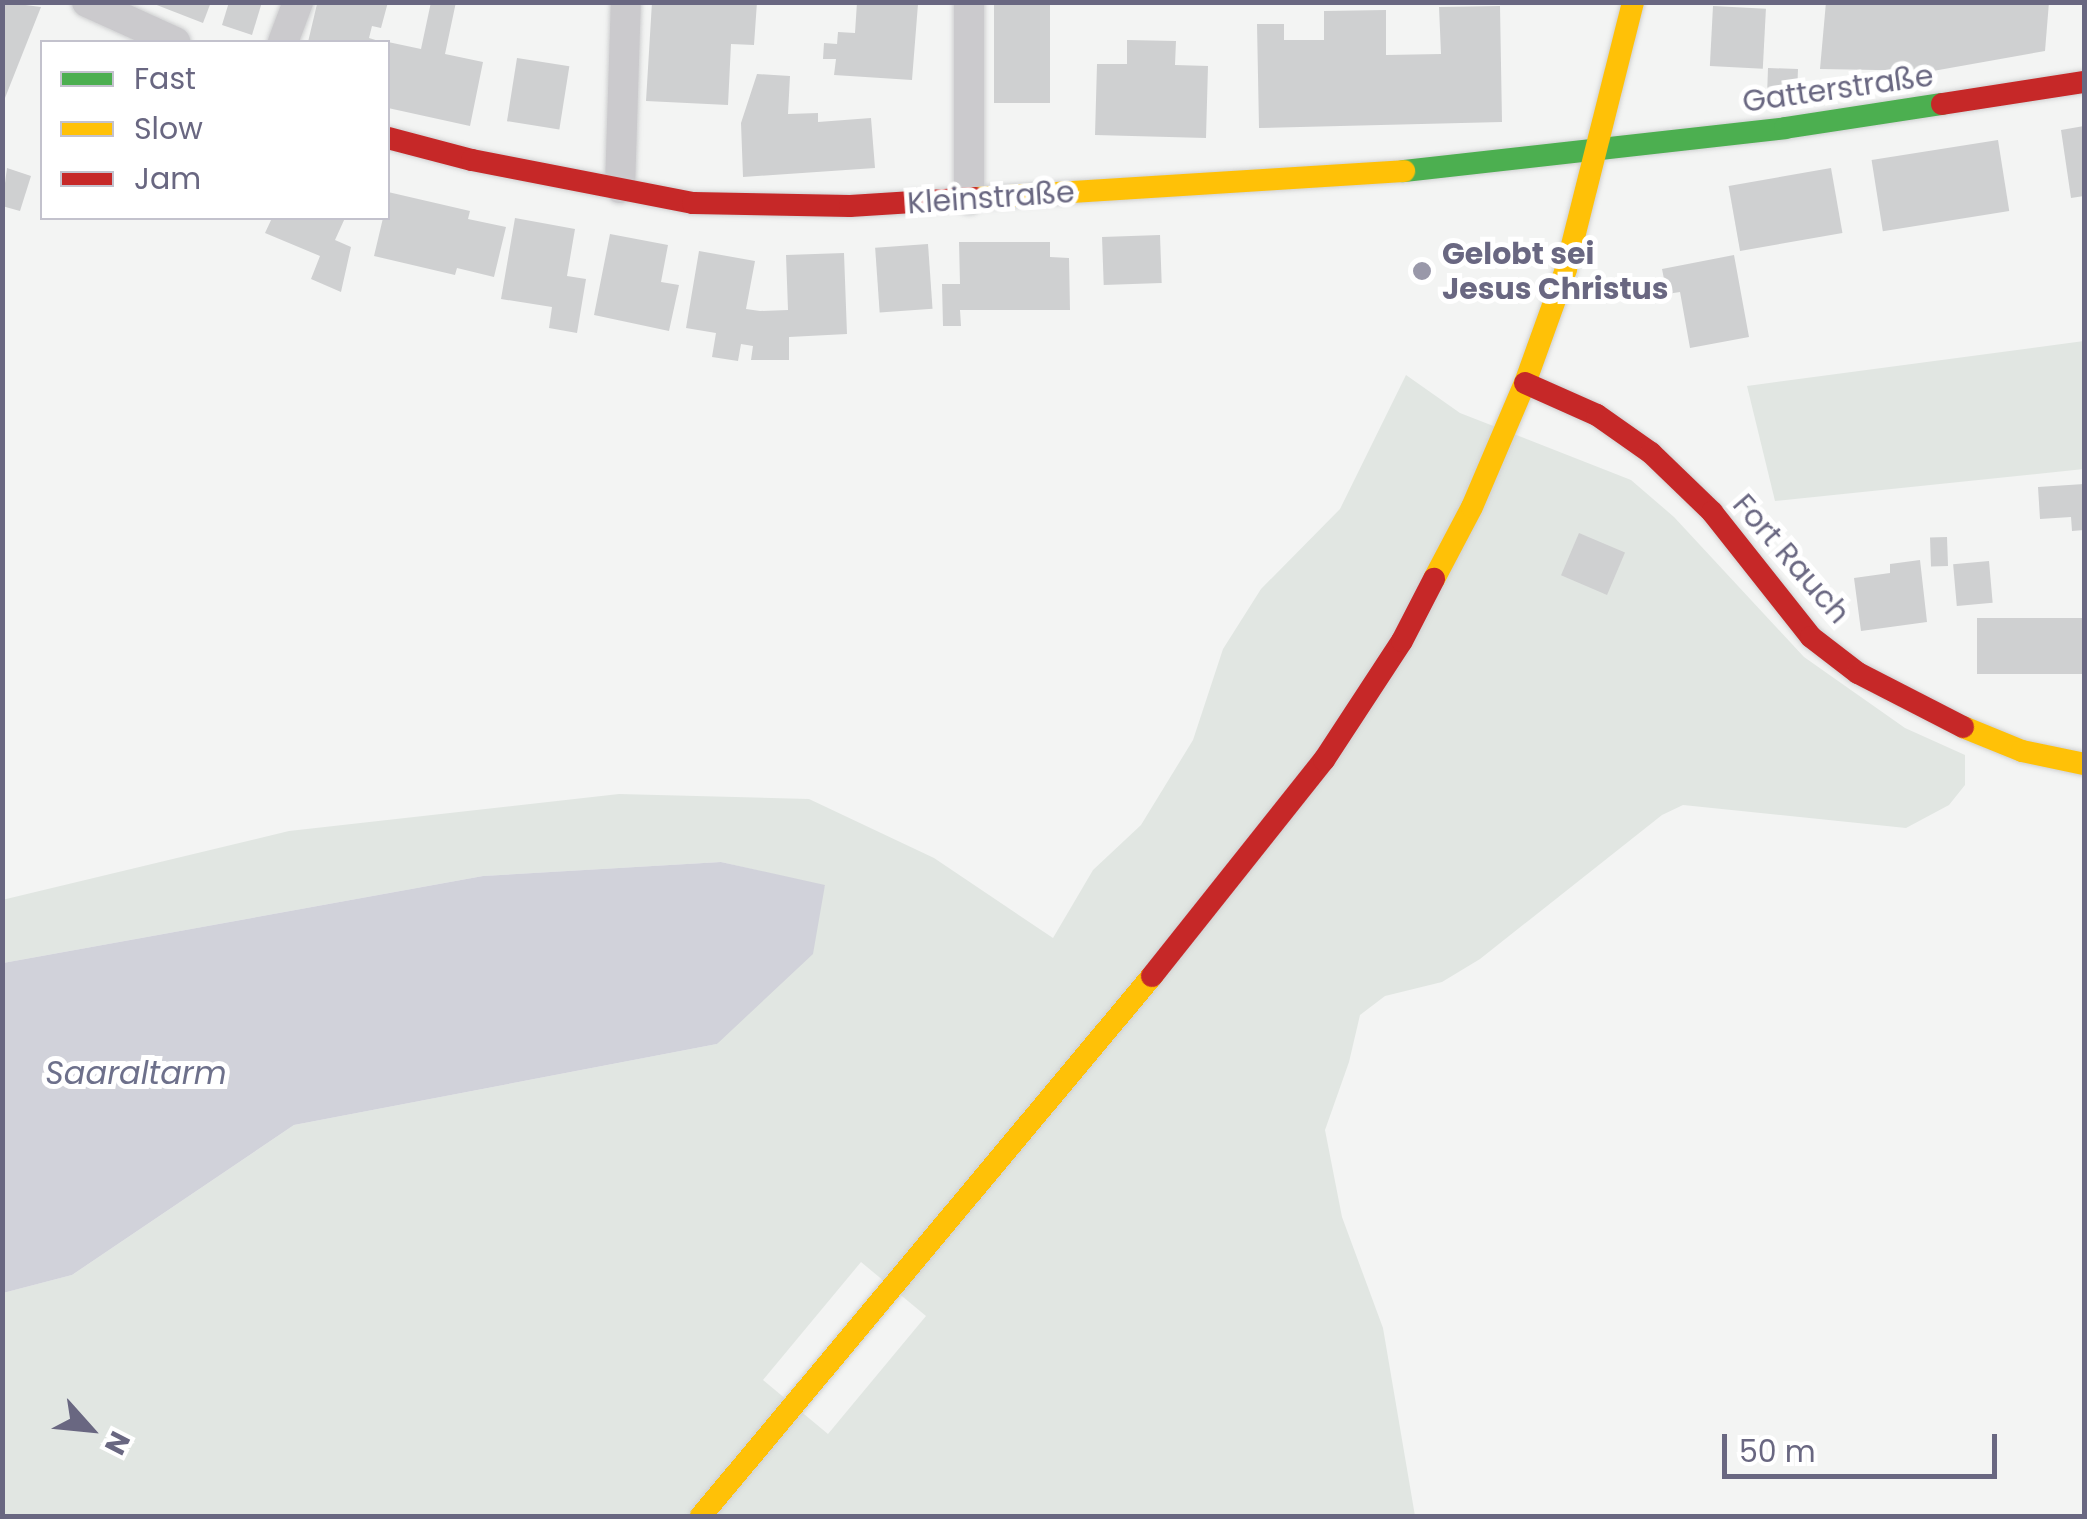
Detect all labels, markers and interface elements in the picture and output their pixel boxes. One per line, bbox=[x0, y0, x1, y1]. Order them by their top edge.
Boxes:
legend bbox=[40, 40, 390, 220]
text: Fast bbox=[134, 57, 196, 100]
street label: Gatterstraße bbox=[1740, 58, 1936, 120]
text: Slow bbox=[134, 107, 203, 150]
text: Jam bbox=[134, 157, 201, 200]
street label: Kleinstraße bbox=[906, 174, 1076, 222]
place label: Gelobt sei Jesus Christus bbox=[1442, 236, 1669, 306]
marker: Gelobt sei Jesus Christus bbox=[1411, 260, 1433, 282]
street label: Fort Rauch bbox=[1725, 487, 1857, 631]
water label: Saaraltarm bbox=[45, 1054, 227, 1092]
north arrow bbox=[40, 1379, 140, 1479]
scale bar bbox=[1727, 1414, 2002, 1476]
text: N bbox=[95, 1425, 139, 1461]
text: 50 m bbox=[1739, 1430, 1816, 1473]

